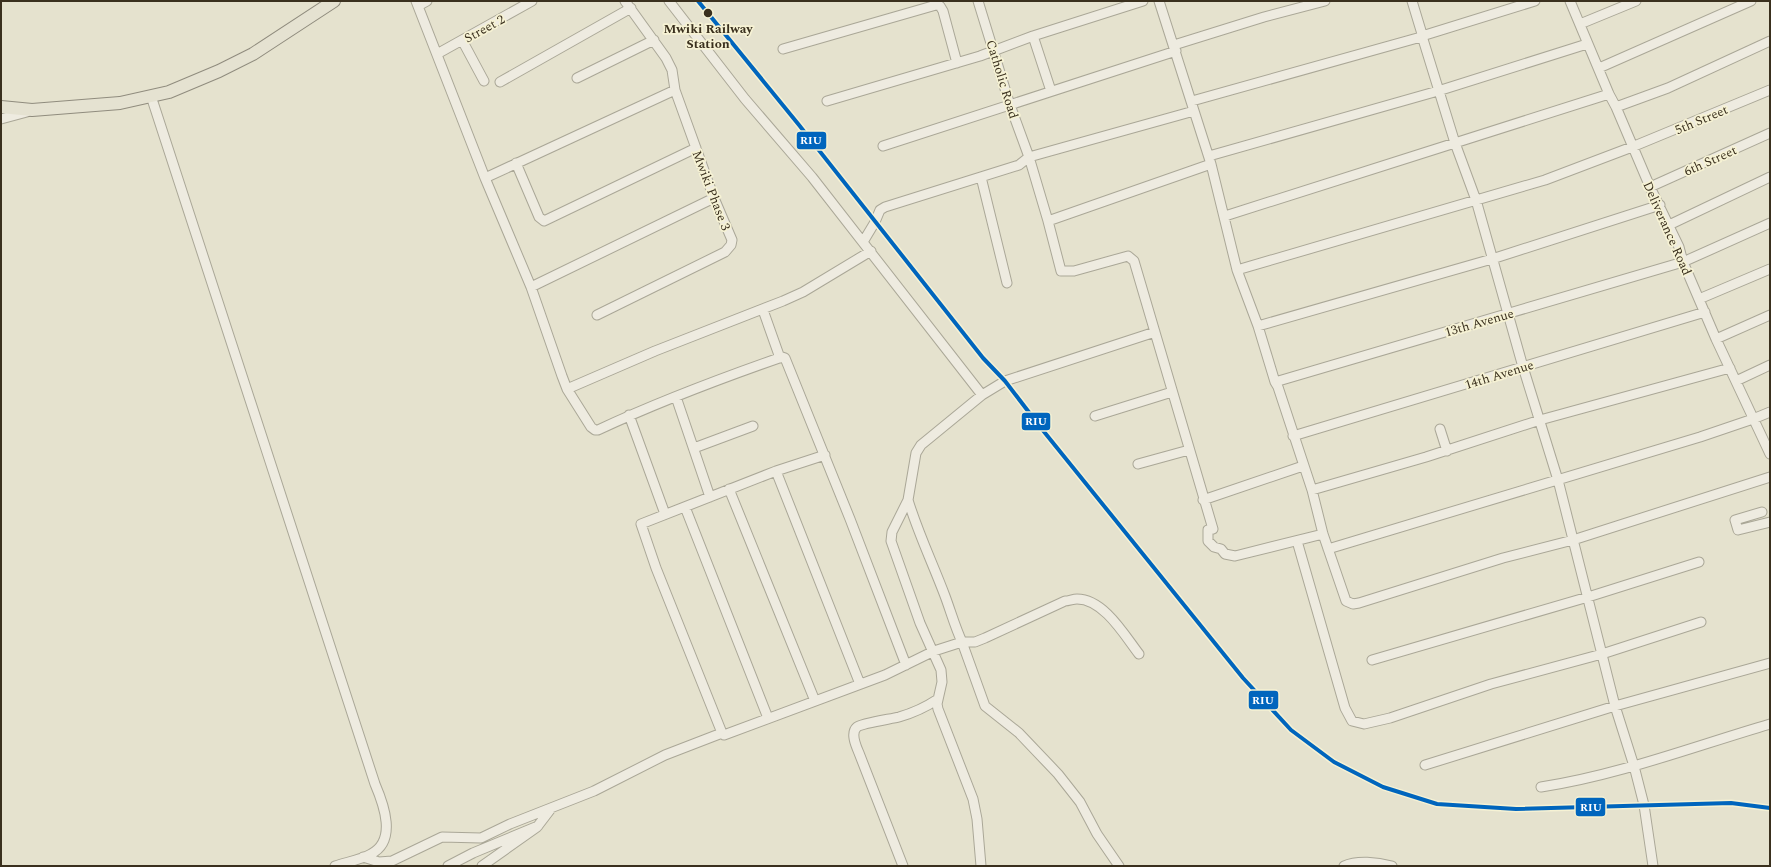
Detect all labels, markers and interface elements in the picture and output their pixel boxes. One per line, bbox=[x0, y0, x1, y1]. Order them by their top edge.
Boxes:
marker: Mwiki Railway Station bbox=[702, 7, 714, 19]
street label: Street 2 bbox=[460, 9, 509, 48]
place label: Mwiki Railway Station bbox=[663, 19, 753, 54]
street label: Catholic Road bbox=[981, 37, 1024, 121]
street label: 5th Street bbox=[1672, 100, 1731, 140]
line badge: RIU bbox=[796, 131, 827, 150]
text: RIU bbox=[800, 132, 822, 149]
street label: 6th Street bbox=[1681, 140, 1740, 181]
street label: Mwiki Phase 3 bbox=[687, 147, 736, 234]
street label: Deliverance Road bbox=[1637, 178, 1697, 279]
street label: 13th Avenue bbox=[1442, 304, 1516, 342]
street label: 14th Avenue bbox=[1462, 355, 1536, 395]
line badge: RIU bbox=[1021, 412, 1051, 431]
text: RIU bbox=[1025, 413, 1047, 430]
line badge: RIU bbox=[1248, 690, 1279, 710]
text: RIU bbox=[1252, 692, 1274, 709]
line badge: RIU bbox=[1575, 797, 1606, 817]
text: RIU bbox=[1580, 799, 1602, 816]

